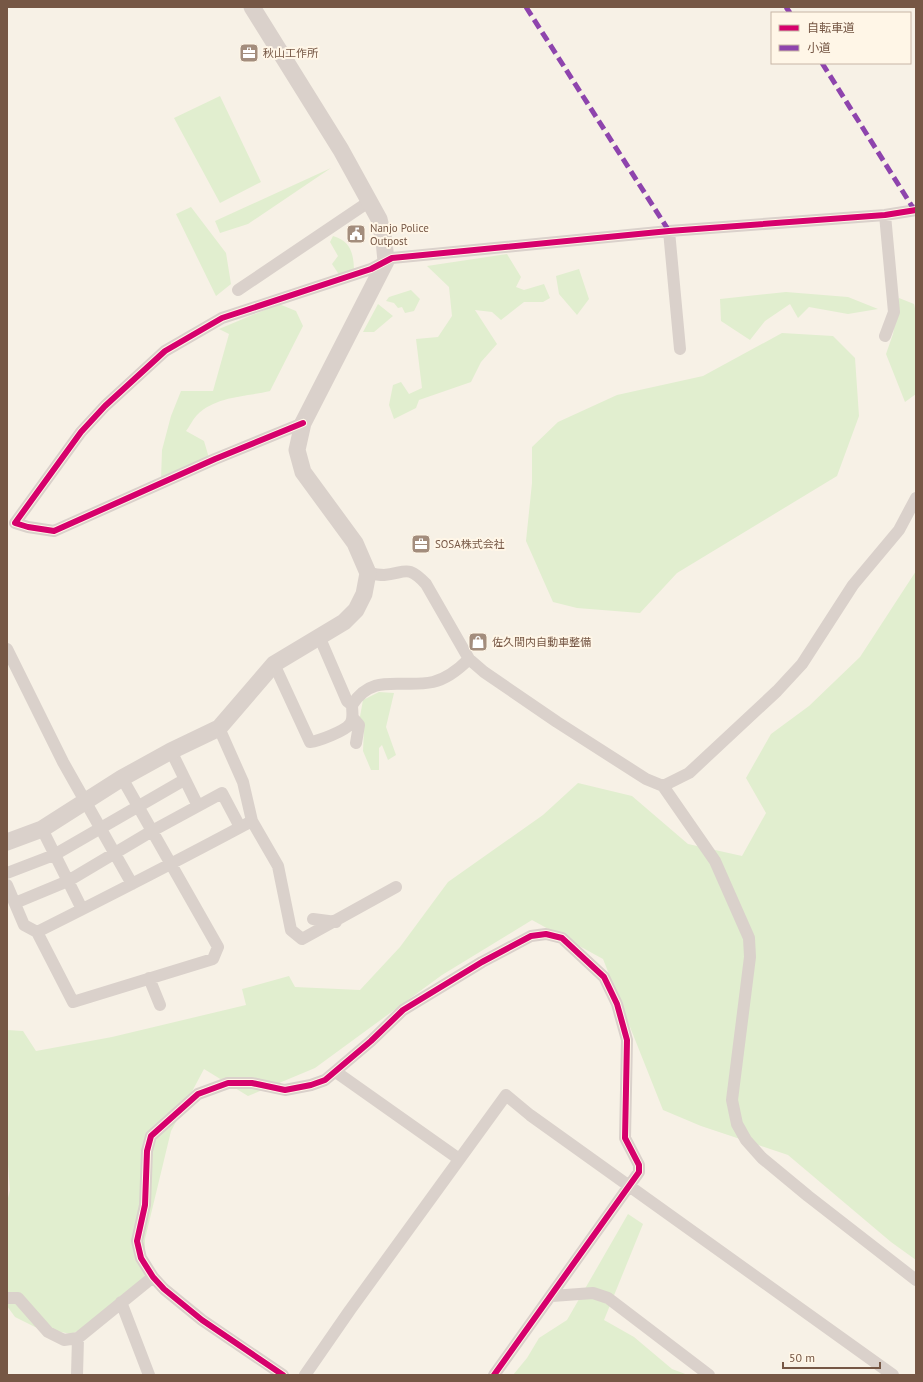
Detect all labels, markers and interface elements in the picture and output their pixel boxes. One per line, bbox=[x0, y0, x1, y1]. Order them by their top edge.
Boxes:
legend bbox=[771, 12, 911, 64]
text: 自転車道 bbox=[807, 20, 855, 35]
text: 小道 bbox=[807, 40, 831, 55]
office icon: 秋山工作所 bbox=[238, 42, 260, 64]
place label: 秋山工作所 bbox=[263, 46, 319, 60]
place label: Nanjo Police Outpost bbox=[370, 221, 429, 248]
public building icon: Nanjo Police Outpost bbox=[345, 223, 367, 245]
office icon: SOSA株式会社 bbox=[410, 533, 432, 555]
place label: SOSA株式会社 bbox=[435, 537, 505, 551]
shop icon: 佐久間内自動車整備 bbox=[467, 631, 489, 653]
place label: 佐久間内自動車整備 bbox=[492, 635, 591, 649]
scale bar bbox=[783, 1344, 880, 1370]
text: 50 m bbox=[789, 1350, 815, 1365]

